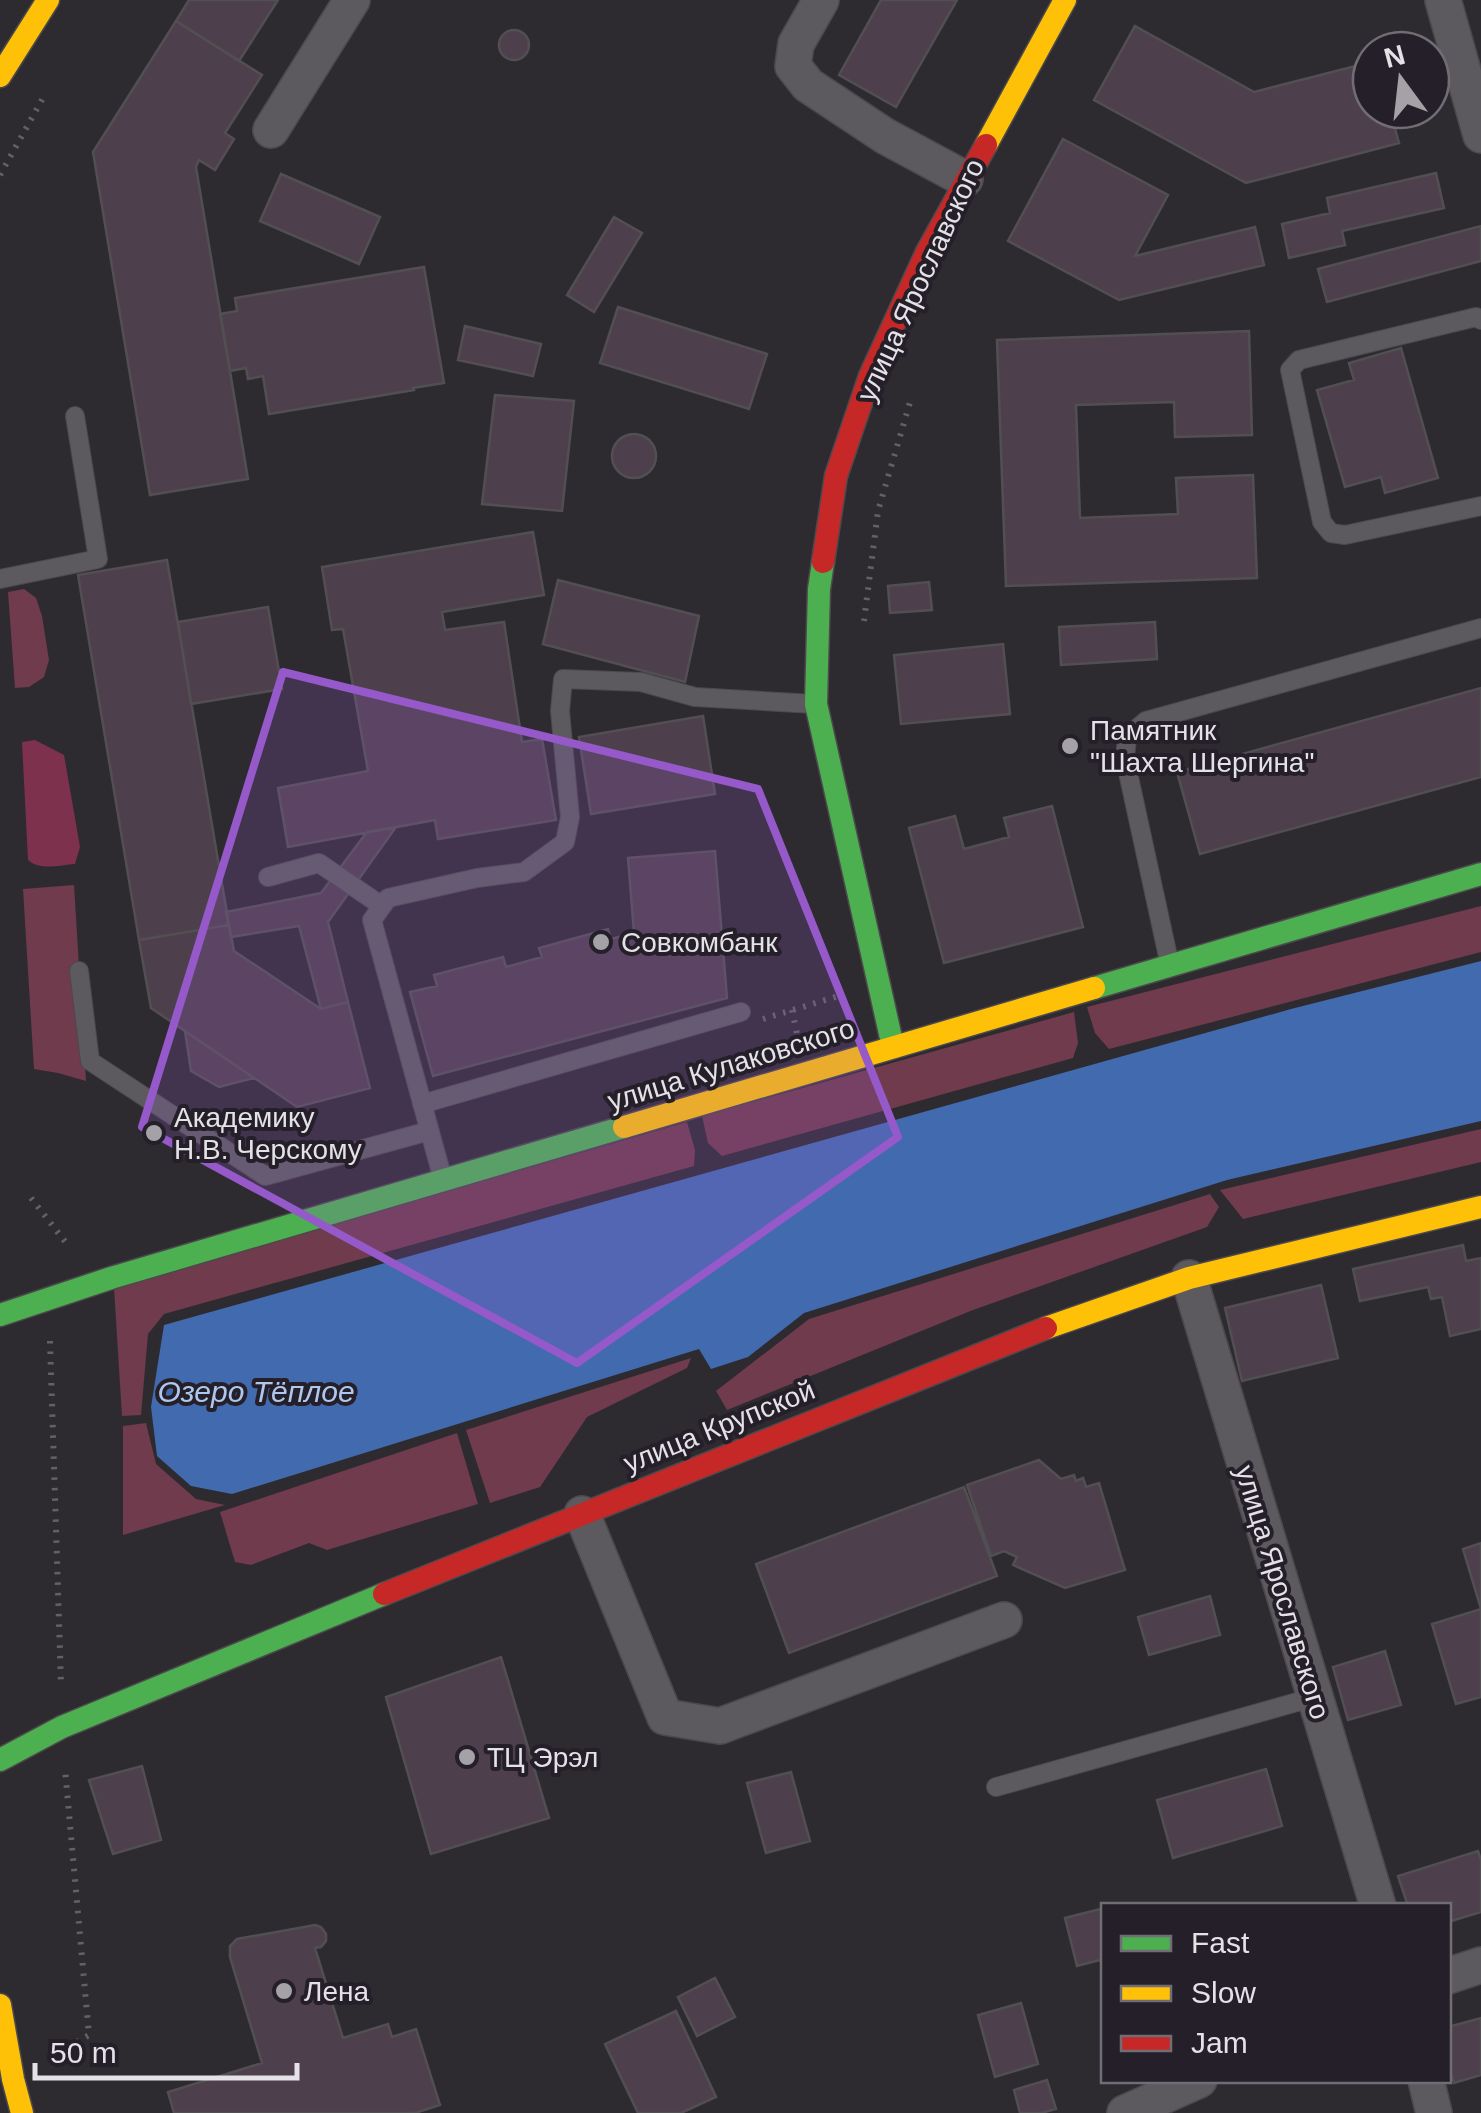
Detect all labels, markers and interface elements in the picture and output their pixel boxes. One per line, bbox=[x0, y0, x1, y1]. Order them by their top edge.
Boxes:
north arrow bbox=[1351, 30, 1451, 130]
text: N bbox=[1381, 39, 1408, 74]
street label: улица Ярославского bbox=[851, 154, 990, 406]
place label: Памятник "Шахта Шергина" bbox=[1090, 715, 1314, 778]
marker: Памятник "Шахта Шергина" bbox=[1059, 735, 1081, 757]
place label: Совкомбанк bbox=[621, 927, 778, 958]
marker: Совкомбанк bbox=[590, 931, 612, 953]
street label: улица Кулаковского bbox=[604, 1012, 858, 1117]
place label: Академику Н.В. Черскому bbox=[174, 1102, 362, 1165]
marker: Академику Н.В. Черскому bbox=[143, 1122, 165, 1144]
street label: улица Крупской bbox=[619, 1374, 819, 1479]
water label: Озеро Тёплое bbox=[157, 1375, 355, 1408]
street label: улица Ярославского bbox=[1229, 1461, 1336, 1723]
place label: ТЦ Эрэл bbox=[487, 1742, 598, 1773]
marker: ТЦ Эрэл bbox=[456, 1746, 478, 1768]
legend bbox=[1101, 1903, 1451, 2083]
text: Fast bbox=[1191, 1926, 1250, 1959]
place label: Лена bbox=[304, 1976, 369, 2007]
text: Slow bbox=[1191, 1976, 1256, 2009]
marker: Лена bbox=[273, 1980, 295, 2002]
scale bar bbox=[35, 2018, 298, 2080]
text: Jam bbox=[1191, 2026, 1248, 2059]
text: 50 m bbox=[50, 2036, 117, 2069]

